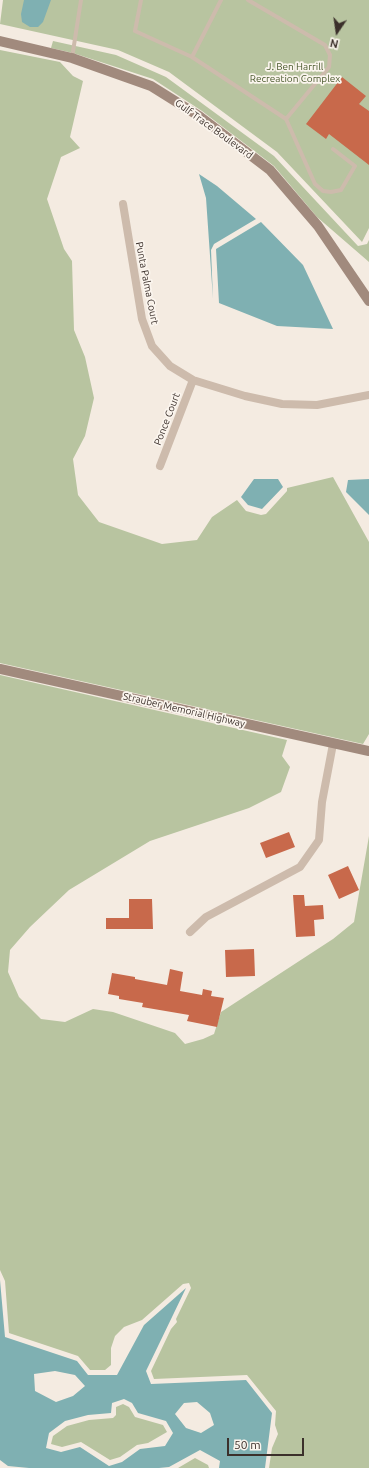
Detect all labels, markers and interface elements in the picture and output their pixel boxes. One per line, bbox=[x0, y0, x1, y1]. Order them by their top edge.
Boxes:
north arrow bbox=[317, 12, 357, 52]
text: N bbox=[329, 37, 340, 50]
park label: J. Ben Harrill Recreation Complex bbox=[250, 61, 340, 84]
street label: Gulf Trace Boulevard bbox=[173, 97, 255, 161]
street label: Punta Palma Court bbox=[133, 241, 161, 325]
street label: Ponce Court bbox=[151, 391, 183, 447]
street label: Strauber Memorial Highway bbox=[122, 690, 246, 730]
scale bar bbox=[229, 1430, 306, 1456]
text: 50 m bbox=[234, 1438, 261, 1451]

